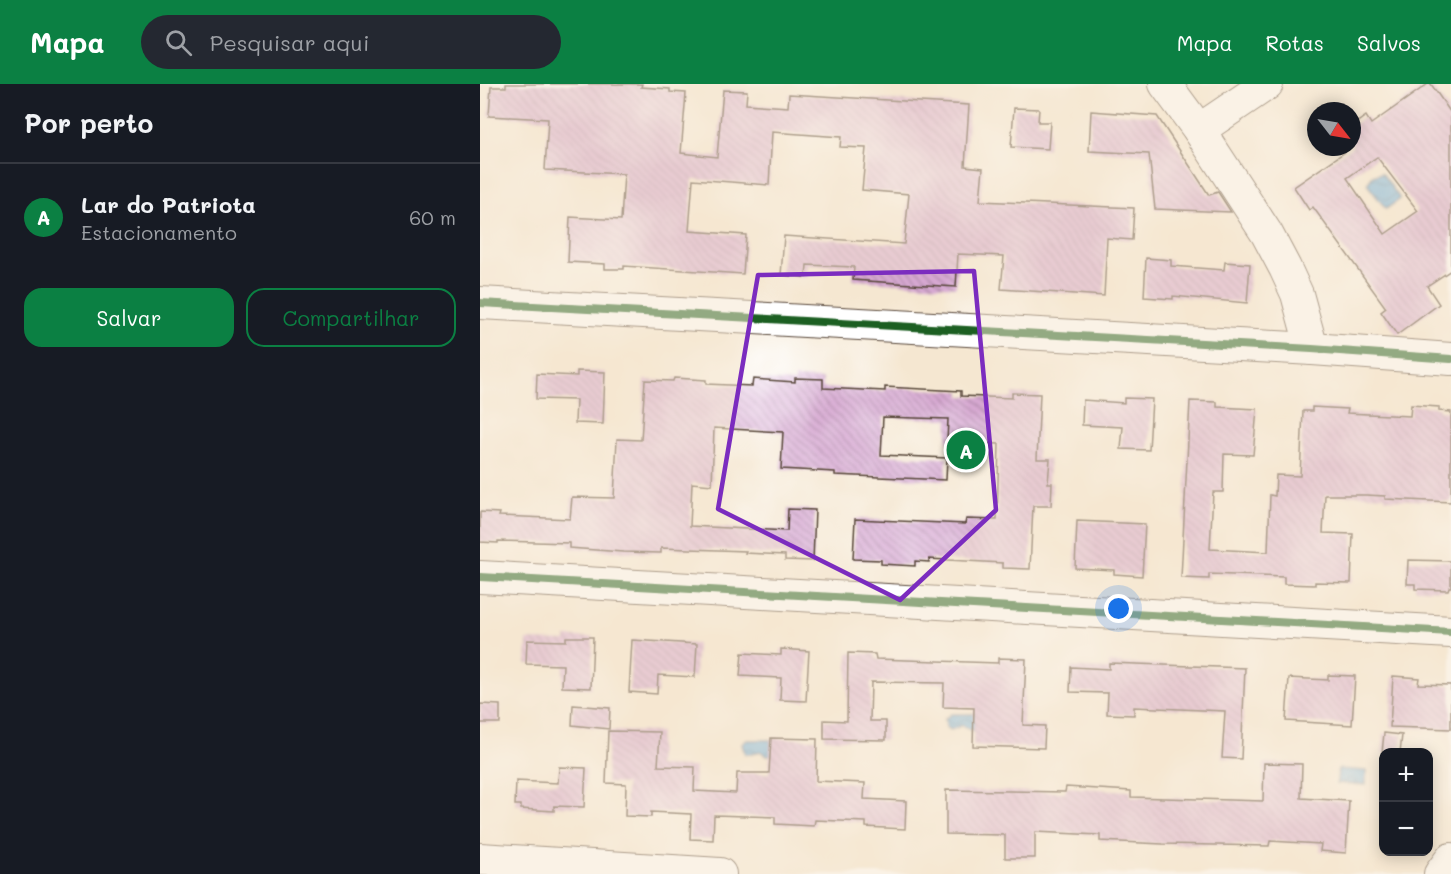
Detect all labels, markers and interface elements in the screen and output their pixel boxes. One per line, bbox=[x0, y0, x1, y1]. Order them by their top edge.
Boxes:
search box bbox=[141, 15, 561, 69]
text: Mapa bbox=[30, 24, 105, 60]
icon: search bbox=[162, 26, 195, 59]
text: Pesquisar aqui bbox=[210, 28, 369, 57]
text: Mapa bbox=[1177, 29, 1233, 56]
text: Rotas bbox=[1266, 29, 1324, 56]
text: Salvos bbox=[1357, 29, 1421, 56]
north arrow bbox=[1307, 102, 1361, 156]
text: Por perto bbox=[24, 106, 153, 140]
text: Lar do Patriota bbox=[81, 190, 256, 219]
text: A bbox=[37, 204, 50, 230]
text: 60 m bbox=[409, 204, 456, 230]
text: Estacionamento bbox=[81, 219, 237, 245]
button: Salvar bbox=[24, 288, 234, 347]
button: Compartilhar bbox=[246, 288, 456, 347]
pin: A bbox=[946, 428, 986, 472]
your location bbox=[1104, 594, 1133, 623]
map controls bbox=[1379, 748, 1433, 856]
button: + bbox=[1379, 748, 1433, 802]
button: − bbox=[1379, 802, 1433, 856]

